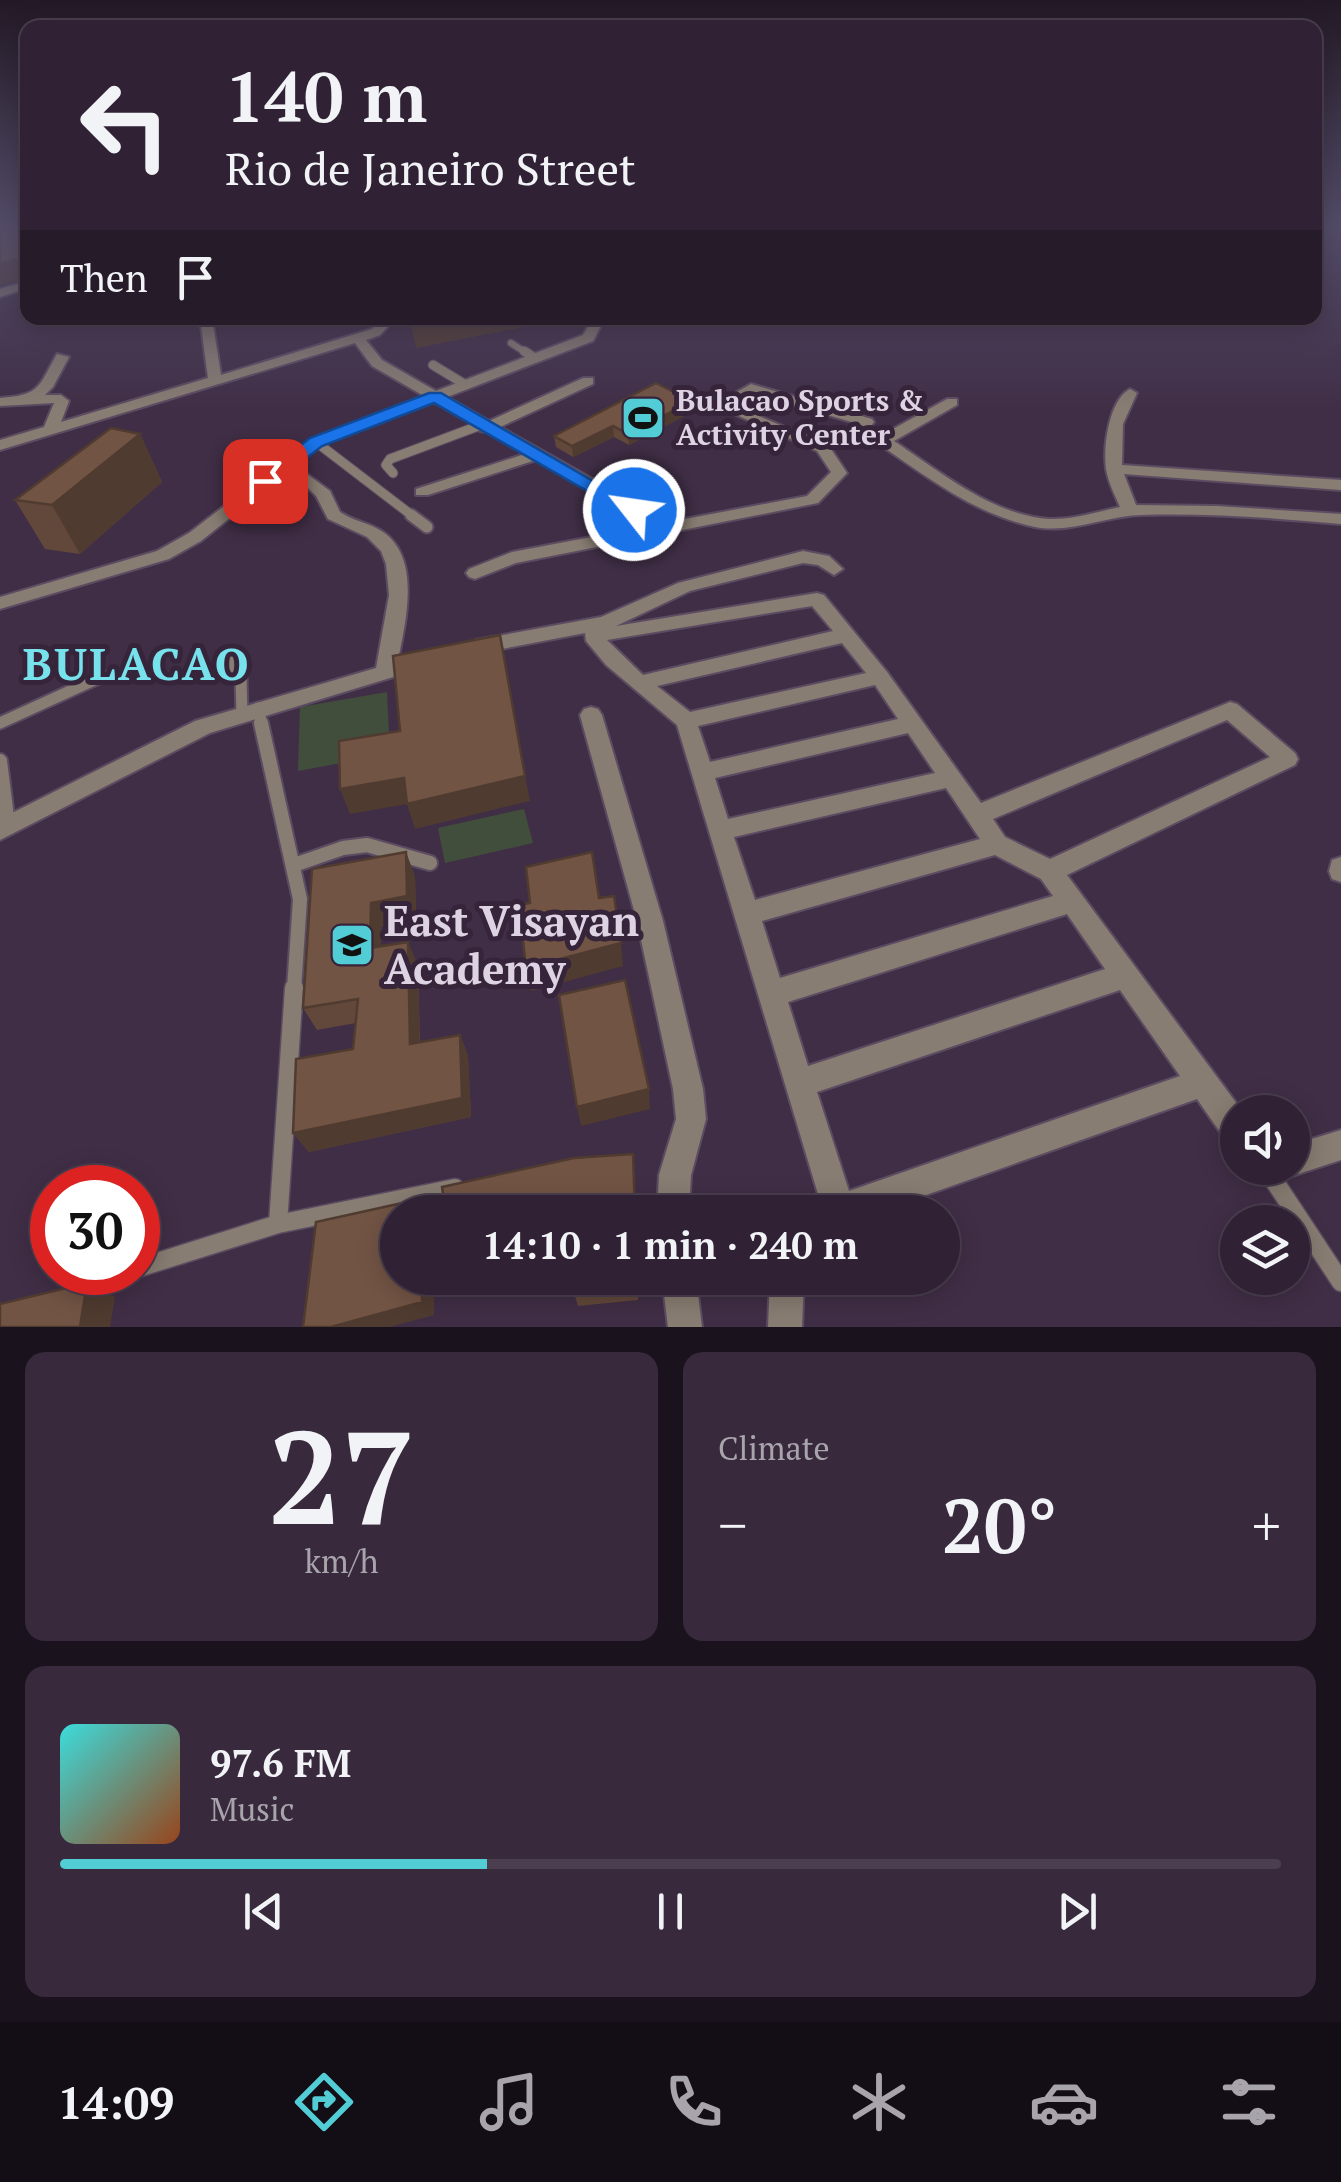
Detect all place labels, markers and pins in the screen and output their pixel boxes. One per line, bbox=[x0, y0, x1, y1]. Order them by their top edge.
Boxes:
place label: Bulacao Sports & Activity Center bbox=[676, 380, 924, 454]
sports icon: Bulacao Sports & Activity Center bbox=[620, 395, 666, 441]
pin bbox=[223, 439, 308, 524]
place label: East Visayan Academy bbox=[384, 892, 639, 996]
school or university icon: East Visayan Academy bbox=[329, 922, 375, 968]

